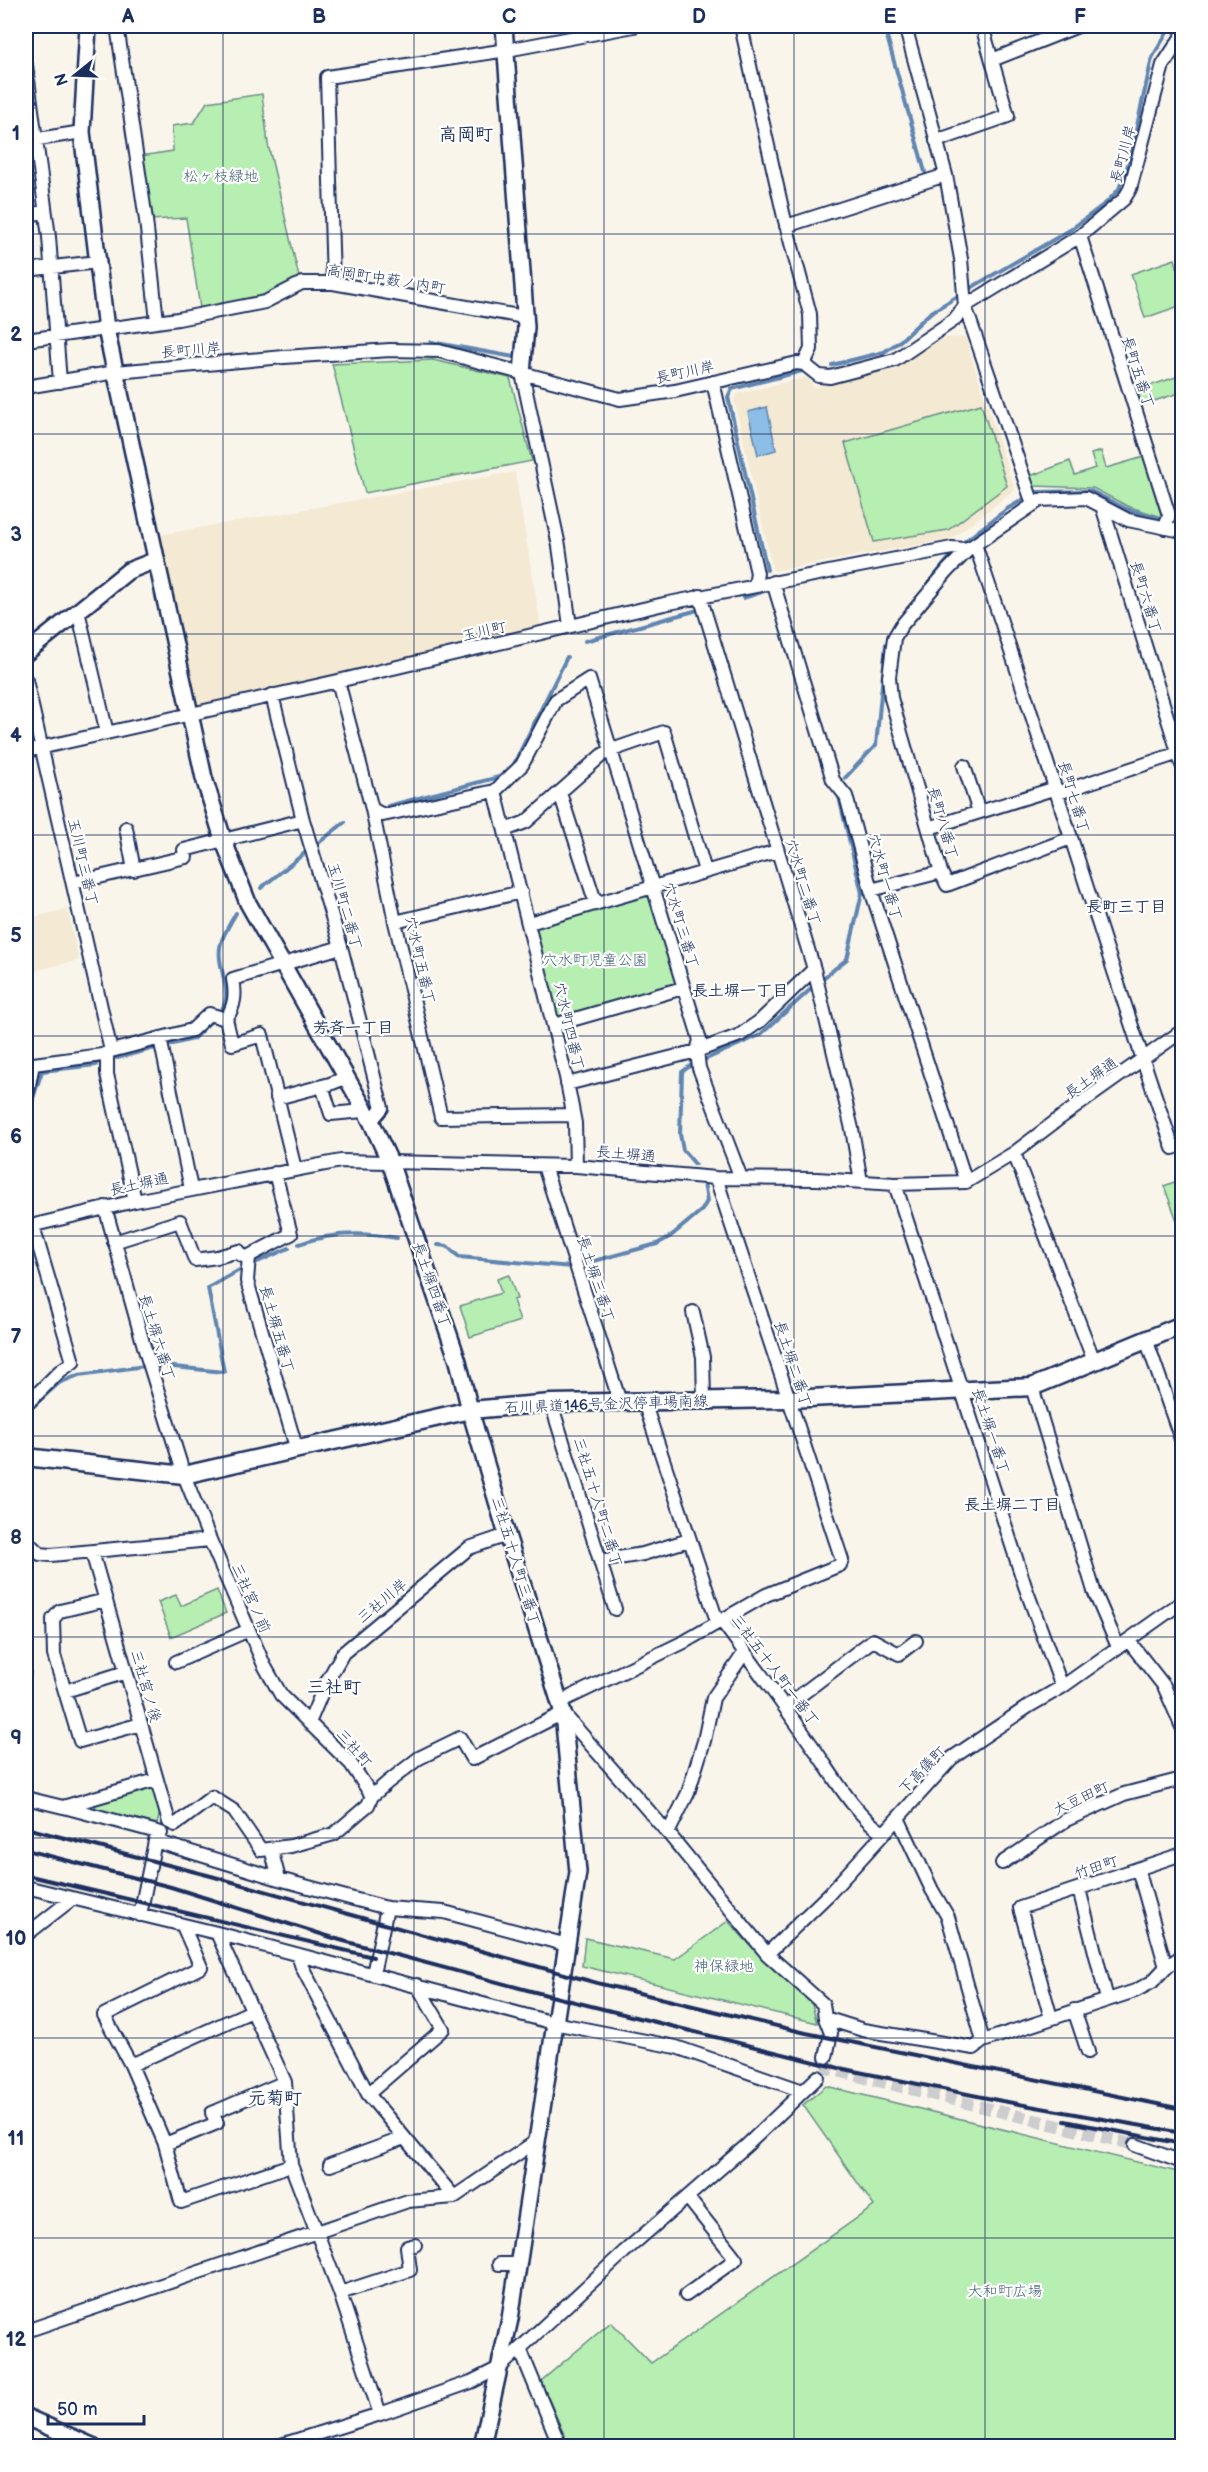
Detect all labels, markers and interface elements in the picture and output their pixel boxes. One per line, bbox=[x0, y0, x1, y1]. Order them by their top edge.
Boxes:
text: A bbox=[121, 5, 135, 29]
text: B bbox=[312, 5, 326, 29]
text: C bbox=[502, 5, 516, 29]
text: D bbox=[692, 5, 706, 29]
text: E bbox=[884, 5, 897, 29]
text: F bbox=[1074, 5, 1086, 29]
north arrow bbox=[45, 45, 105, 105]
text: N bbox=[51, 71, 73, 88]
text: 1 bbox=[12, 122, 20, 146]
street label: 長町川岸 bbox=[1107, 123, 1140, 186]
district label: 高岡町 bbox=[439, 124, 493, 145]
park label: 松ヶ枝緑地 bbox=[183, 167, 259, 186]
street label: 高岡町中薮ノ内町 bbox=[325, 261, 448, 298]
text: 2 bbox=[10, 323, 22, 347]
street label: 長町五番丁 bbox=[1117, 334, 1158, 411]
street label: 長町川岸 bbox=[160, 338, 222, 363]
street label: 長町川岸 bbox=[654, 357, 716, 388]
text: 3 bbox=[10, 523, 22, 547]
street label: 長町六番丁 bbox=[1125, 558, 1166, 636]
street label: 玉川町 bbox=[460, 617, 509, 646]
text: 4 bbox=[10, 724, 22, 748]
street label: 長町七番丁 bbox=[1053, 758, 1094, 836]
street label: 長町八番丁 bbox=[923, 784, 962, 862]
street label: 玉川町三番丁 bbox=[63, 816, 102, 908]
street label: 穴水町一番丁 bbox=[863, 831, 906, 923]
street label: 穴水町二番丁 bbox=[780, 836, 825, 928]
street label: 玉川町二番丁 bbox=[323, 860, 366, 952]
street label: 穴水町三番丁 bbox=[658, 879, 703, 971]
district label: 長町三丁目 bbox=[1086, 898, 1166, 917]
street label: 穴水町五番丁 bbox=[400, 914, 439, 1006]
text: 5 bbox=[10, 924, 22, 948]
park label: 穴水町児童公園 bbox=[542, 951, 648, 970]
street label: 穴水町四番丁 bbox=[549, 980, 588, 1072]
district label: 長土塀一丁目 bbox=[692, 982, 788, 1001]
district label: 芳斉一丁目 bbox=[313, 1019, 393, 1038]
street label: 長土塀通 bbox=[1061, 1053, 1121, 1103]
text: 6 bbox=[10, 1125, 22, 1149]
street label: 長土塀通 bbox=[595, 1142, 657, 1167]
street label: 長土塀通 bbox=[108, 1169, 170, 1200]
street label: 長土塀三番丁 bbox=[573, 1233, 618, 1325]
street label: 長土塀四番丁 bbox=[408, 1240, 455, 1331]
street label: 長土塀五番丁 bbox=[255, 1283, 298, 1375]
street label: 長土塀六番丁 bbox=[134, 1291, 179, 1383]
street label: 長土塀二番丁 bbox=[770, 1318, 815, 1410]
text: 7 bbox=[10, 1325, 22, 1349]
street label: 長土塀一番丁 bbox=[968, 1385, 1013, 1477]
street label: 石川県道146号金沢停車場南線 bbox=[504, 1391, 708, 1418]
street label: 三社五十人町二番丁 bbox=[569, 1435, 626, 1569]
street label: 三社五十人町三番丁 bbox=[487, 1494, 544, 1628]
district label: 長土塀二丁目 bbox=[964, 1496, 1060, 1515]
text: 8 bbox=[10, 1526, 22, 1550]
street label: 三社宮ノ前 bbox=[227, 1560, 274, 1636]
street label: 三社川岸 bbox=[353, 1575, 411, 1628]
street label: 三社五十人町一番丁 bbox=[726, 1611, 823, 1730]
street label: 三社宮ノ後 bbox=[126, 1647, 165, 1725]
district label: 三社町 bbox=[307, 1677, 361, 1698]
street label: 三社町 bbox=[332, 1725, 376, 1772]
text: 9 bbox=[10, 1726, 22, 1750]
street label: 下高儀町 bbox=[895, 1741, 951, 1799]
street label: 大豆田町 bbox=[1050, 1777, 1113, 1820]
street label: 竹田町 bbox=[1072, 1851, 1121, 1883]
text: 10 bbox=[6, 1927, 26, 1951]
park label: 神保緑地 bbox=[694, 1957, 754, 1976]
district label: 元菊町 bbox=[248, 2088, 302, 2109]
text: 11 bbox=[8, 2127, 24, 2151]
park label: 大和町広場 bbox=[967, 2282, 1043, 2301]
text: 12 bbox=[6, 2328, 26, 2352]
scale bar bbox=[48, 2388, 144, 2426]
text: 50 m bbox=[57, 2399, 98, 2420]

